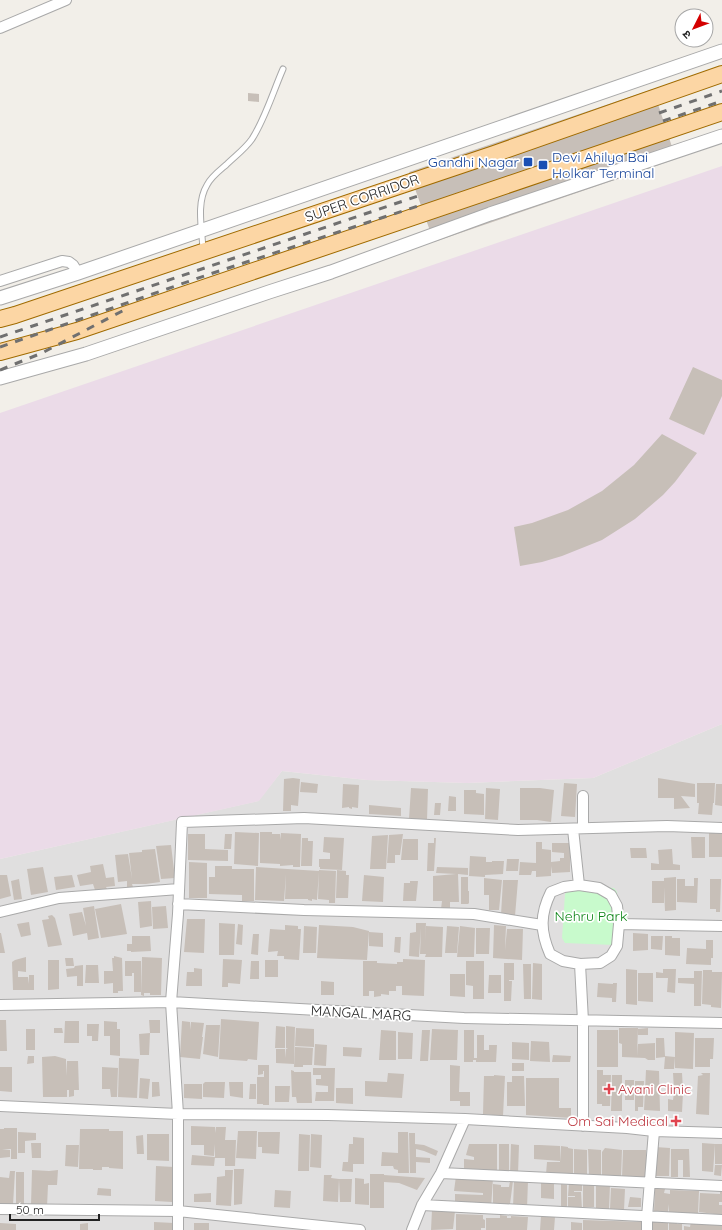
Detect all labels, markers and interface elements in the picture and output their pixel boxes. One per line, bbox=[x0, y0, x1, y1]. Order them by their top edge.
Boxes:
north arrow bbox=[674, 8, 714, 48]
text: उ bbox=[679, 27, 694, 42]
place label: Devi Ahilya Bai Holkar Terminal bbox=[552, 148, 655, 182]
place label: Gandhi Nagar bbox=[428, 153, 520, 171]
marker: Gandhi Nagar bbox=[522, 156, 534, 168]
marker: Devi Ahilya Bai Holkar Terminal bbox=[537, 159, 549, 171]
street label: SUPER CORRIDOR bbox=[303, 170, 421, 226]
park label: Nehru Park bbox=[555, 907, 627, 925]
street label: MANGAL MARG bbox=[310, 1001, 412, 1025]
place label: Avani Clinic bbox=[618, 1080, 691, 1098]
marker: Avani Clinic bbox=[603, 1083, 615, 1095]
place label: Om Sai Medical bbox=[568, 1112, 668, 1130]
marker: Om Sai Medical bbox=[671, 1116, 681, 1126]
scale bar bbox=[10, 1196, 99, 1222]
text: 50 m bbox=[16, 1202, 44, 1217]

